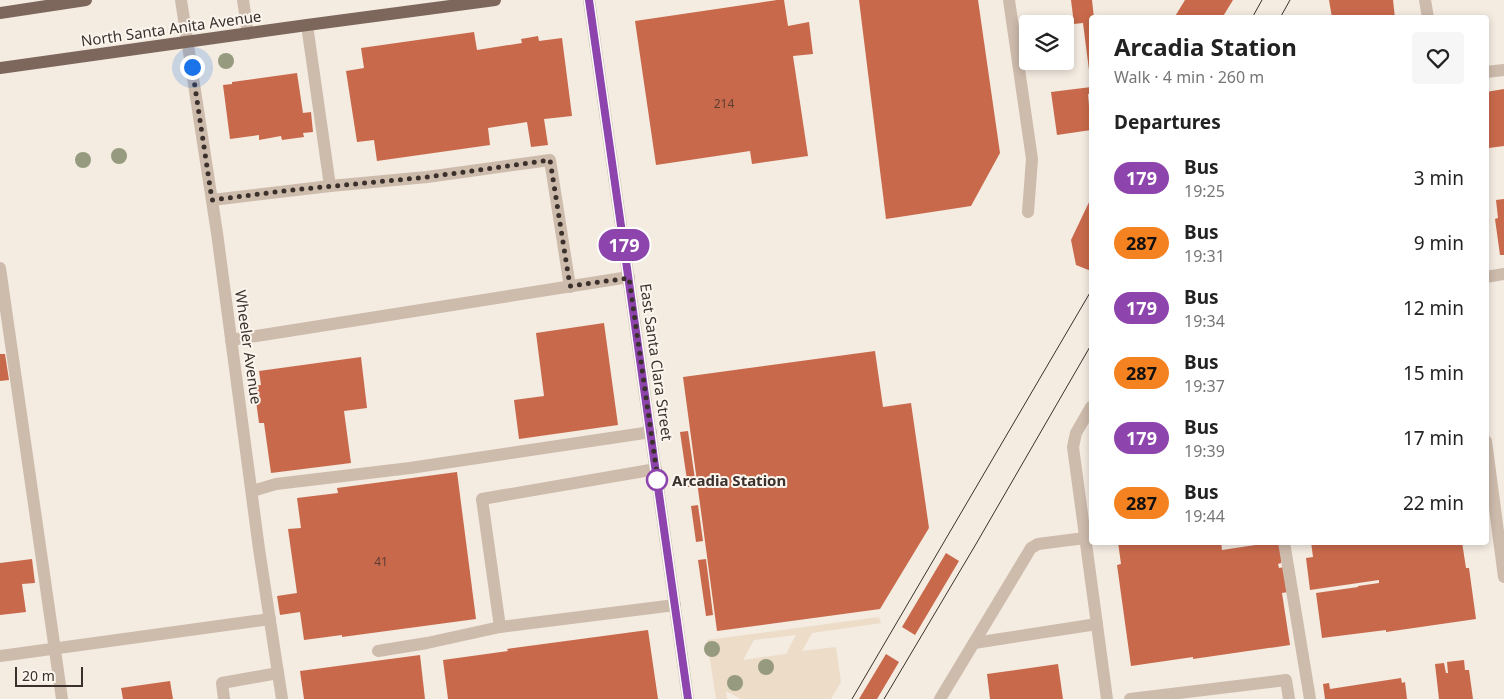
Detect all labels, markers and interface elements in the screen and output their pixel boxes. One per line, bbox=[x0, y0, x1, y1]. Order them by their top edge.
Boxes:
street label: North Santa Anita Avenue bbox=[79, 5, 263, 51]
map controls bbox=[1019, 15, 1074, 70]
button: layers bbox=[1019, 15, 1074, 70]
text: Arcadia Station bbox=[1114, 30, 1297, 63]
button: heart bbox=[1412, 32, 1464, 84]
your location bbox=[180, 55, 205, 80]
text: Walk · 4 min · 260 m bbox=[1114, 66, 1264, 88]
house number: 214 bbox=[714, 95, 734, 112]
text: Departures bbox=[1114, 109, 1221, 135]
text: Bus bbox=[1184, 154, 1219, 180]
text: 3 min bbox=[1414, 165, 1464, 191]
text: 179 bbox=[1126, 166, 1157, 190]
text: 19:25 bbox=[1184, 180, 1225, 202]
text: Bus bbox=[1184, 219, 1219, 245]
line badge: 179 bbox=[595, 229, 653, 261]
text: 9 min bbox=[1414, 230, 1464, 256]
text: 287 bbox=[1126, 231, 1157, 255]
text: 179 bbox=[609, 233, 639, 257]
text: 19:31 bbox=[1184, 245, 1225, 267]
street label: East Santa Clara Street bbox=[636, 282, 678, 443]
text: Bus bbox=[1184, 284, 1219, 310]
street label: Wheeler Avenue bbox=[231, 289, 267, 405]
text: 12 min bbox=[1403, 295, 1464, 321]
text: 179 bbox=[1126, 296, 1157, 320]
text: 19:34 bbox=[1184, 310, 1225, 332]
text: Bus bbox=[1184, 349, 1219, 375]
text: 15 min bbox=[1403, 360, 1464, 386]
text: 287 bbox=[1126, 361, 1157, 385]
text: 19:37 bbox=[1184, 375, 1225, 397]
text: Bus bbox=[1184, 414, 1219, 440]
text: 17 min bbox=[1403, 425, 1464, 451]
text: 179 bbox=[1126, 426, 1157, 450]
text: 19:39 bbox=[1184, 440, 1225, 462]
marker: Arcadia Station bbox=[646, 469, 668, 491]
place label: Arcadia Station bbox=[672, 470, 786, 490]
text: Bus bbox=[1184, 479, 1219, 505]
text: 22 min bbox=[1403, 490, 1464, 516]
text: 287 bbox=[1126, 491, 1157, 515]
text: 19:44 bbox=[1184, 505, 1225, 527]
house number: 41 bbox=[374, 553, 388, 570]
scale bar bbox=[15, 664, 82, 687]
text: 20 m bbox=[22, 666, 55, 685]

